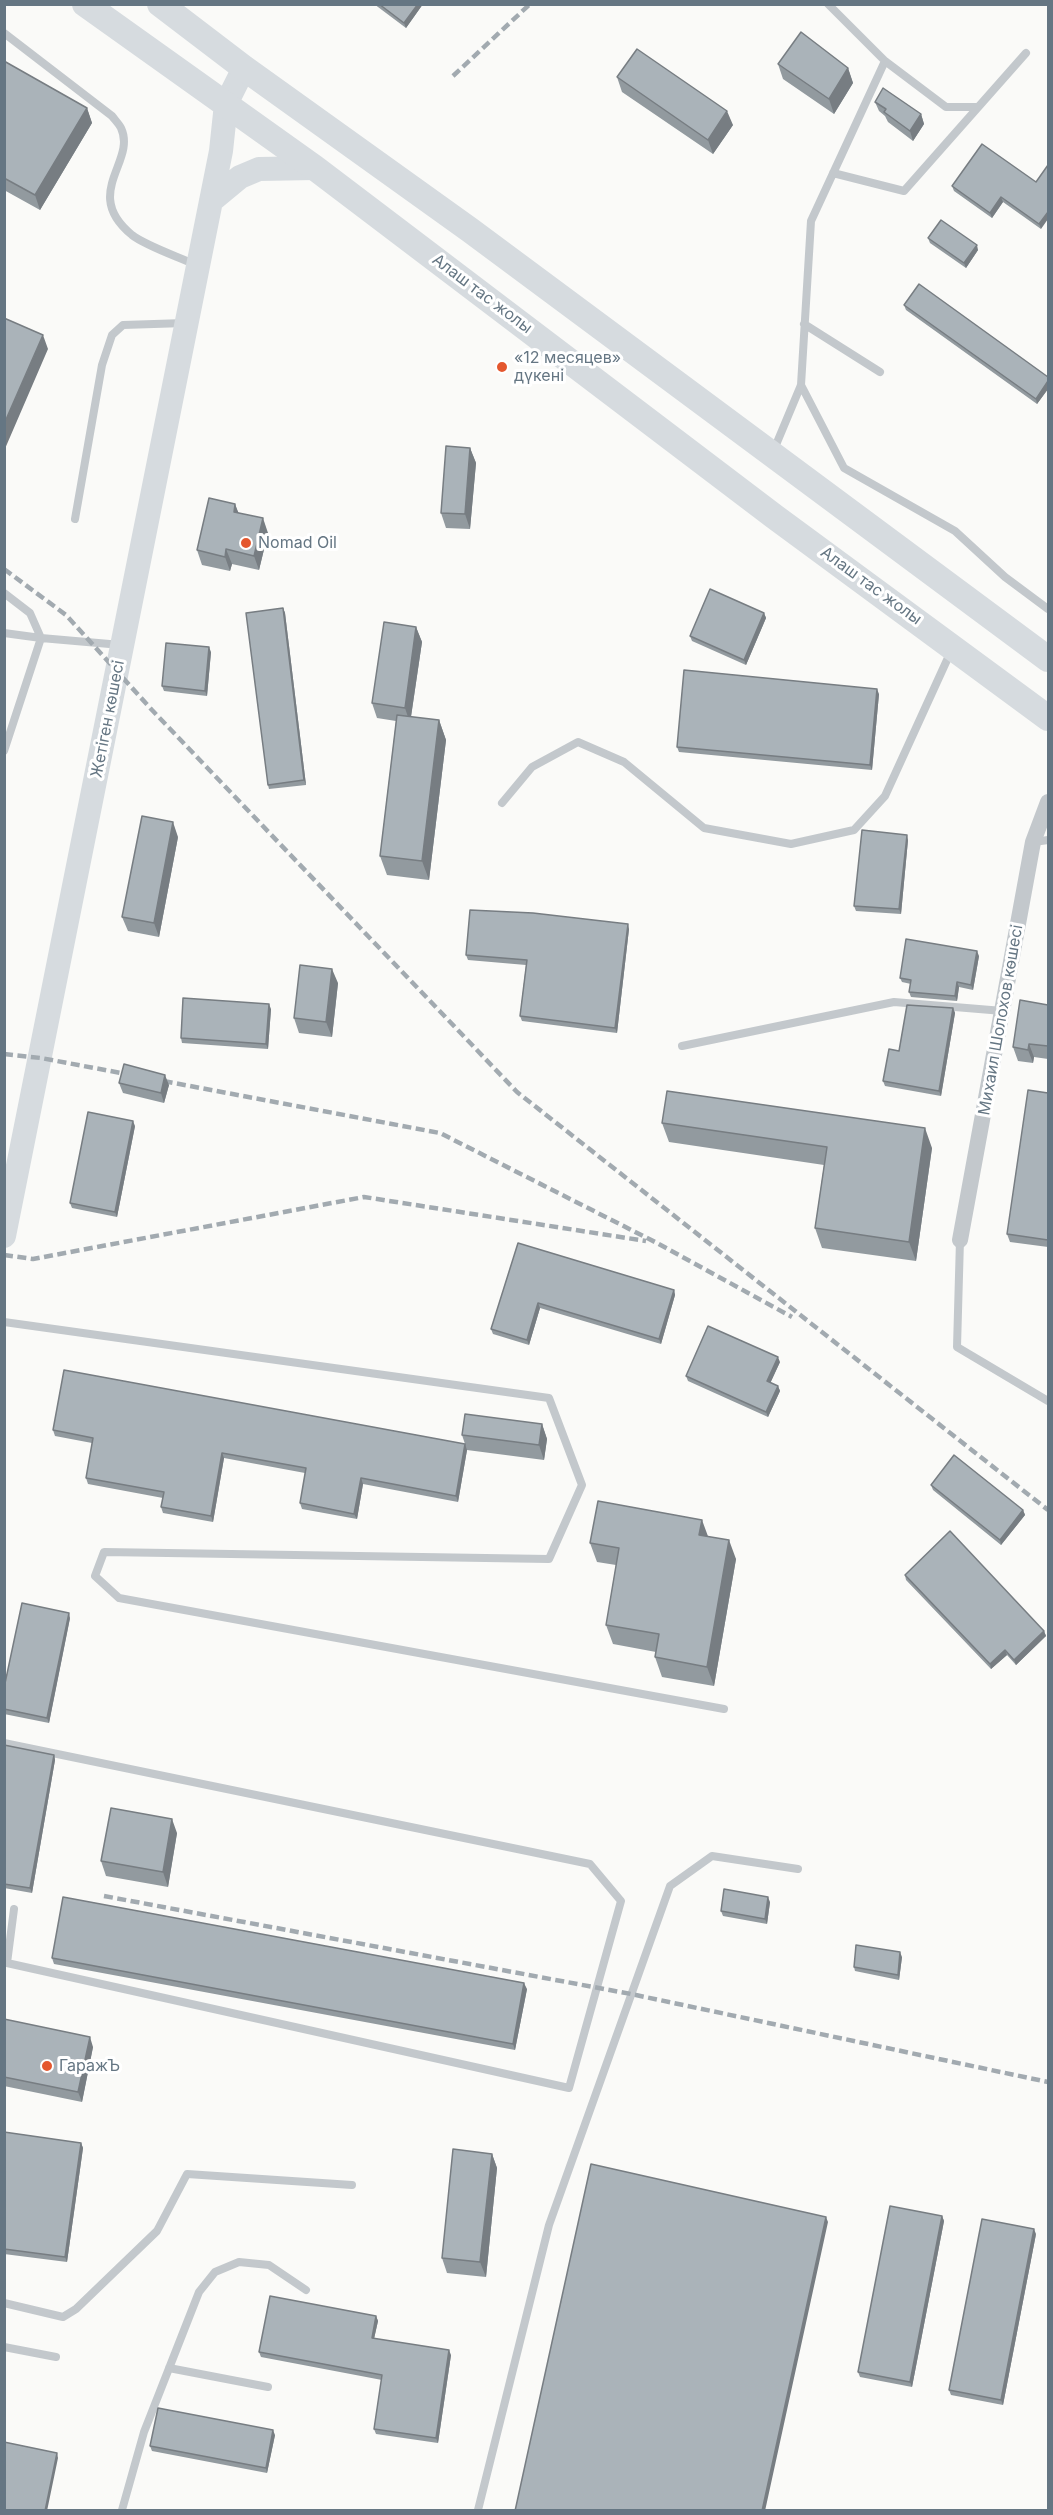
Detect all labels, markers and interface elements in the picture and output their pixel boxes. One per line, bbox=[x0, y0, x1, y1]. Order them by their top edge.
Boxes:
street label: Алаш тас жолы bbox=[428, 250, 536, 338]
place label: «12 месяцев» дүкені bbox=[514, 348, 621, 386]
marker: «12 месяцев» дүкені bbox=[495, 360, 509, 374]
place label: Nomad Oil bbox=[258, 533, 337, 553]
marker: Nomad Oil bbox=[239, 536, 253, 550]
street label: Алаш тас жолы bbox=[817, 543, 925, 629]
street label: Жетіген көшесі bbox=[87, 659, 129, 779]
street label: Михаил Шолохов көшесі bbox=[975, 923, 1027, 1117]
place label: ГаражЪ bbox=[59, 2056, 120, 2076]
marker: ГаражЪ bbox=[40, 2059, 54, 2073]

